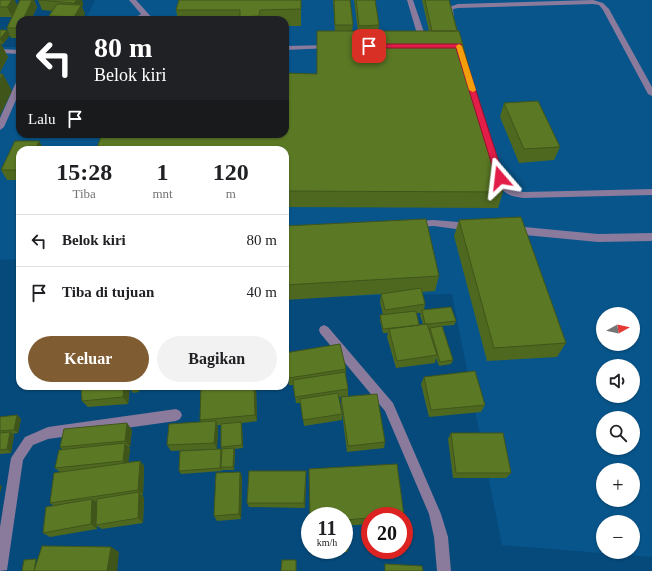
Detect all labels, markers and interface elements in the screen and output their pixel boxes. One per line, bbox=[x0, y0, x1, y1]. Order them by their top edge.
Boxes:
pin bbox=[352, 29, 386, 63]
icon: left bbox=[28, 32, 80, 84]
text: 80 m bbox=[94, 32, 152, 63]
icon: arrive bbox=[358, 35, 380, 57]
text: Belok kiri bbox=[94, 65, 167, 85]
icon: arrive bbox=[64, 108, 86, 130]
text: Lalu bbox=[28, 111, 56, 127]
position arrow bbox=[479, 157, 521, 199]
text: 15:28 bbox=[56, 159, 112, 185]
text: 1 bbox=[156, 159, 168, 185]
text: 120 bbox=[213, 159, 249, 185]
text: Tiba bbox=[73, 186, 96, 201]
text: mnt bbox=[152, 186, 173, 201]
text: m bbox=[226, 186, 236, 201]
icon: left bbox=[28, 230, 50, 252]
text: Belok kiri bbox=[62, 232, 126, 248]
text: 80 m bbox=[247, 232, 277, 248]
icon: arrive bbox=[28, 282, 50, 304]
text: Tiba di tujuan bbox=[62, 284, 154, 300]
text: 40 m bbox=[247, 284, 277, 300]
north arrow bbox=[596, 307, 640, 351]
map controls bbox=[596, 307, 640, 559]
button: Keluar bbox=[28, 336, 149, 382]
button: Bagikan bbox=[157, 336, 277, 382]
button: sound bbox=[596, 359, 640, 403]
button: search bbox=[596, 411, 640, 455]
button: + bbox=[596, 463, 640, 507]
speed limit sign: 20 bbox=[361, 507, 413, 559]
button: − bbox=[596, 515, 640, 559]
text: 11 bbox=[318, 517, 336, 539]
text: km/h bbox=[317, 537, 337, 548]

